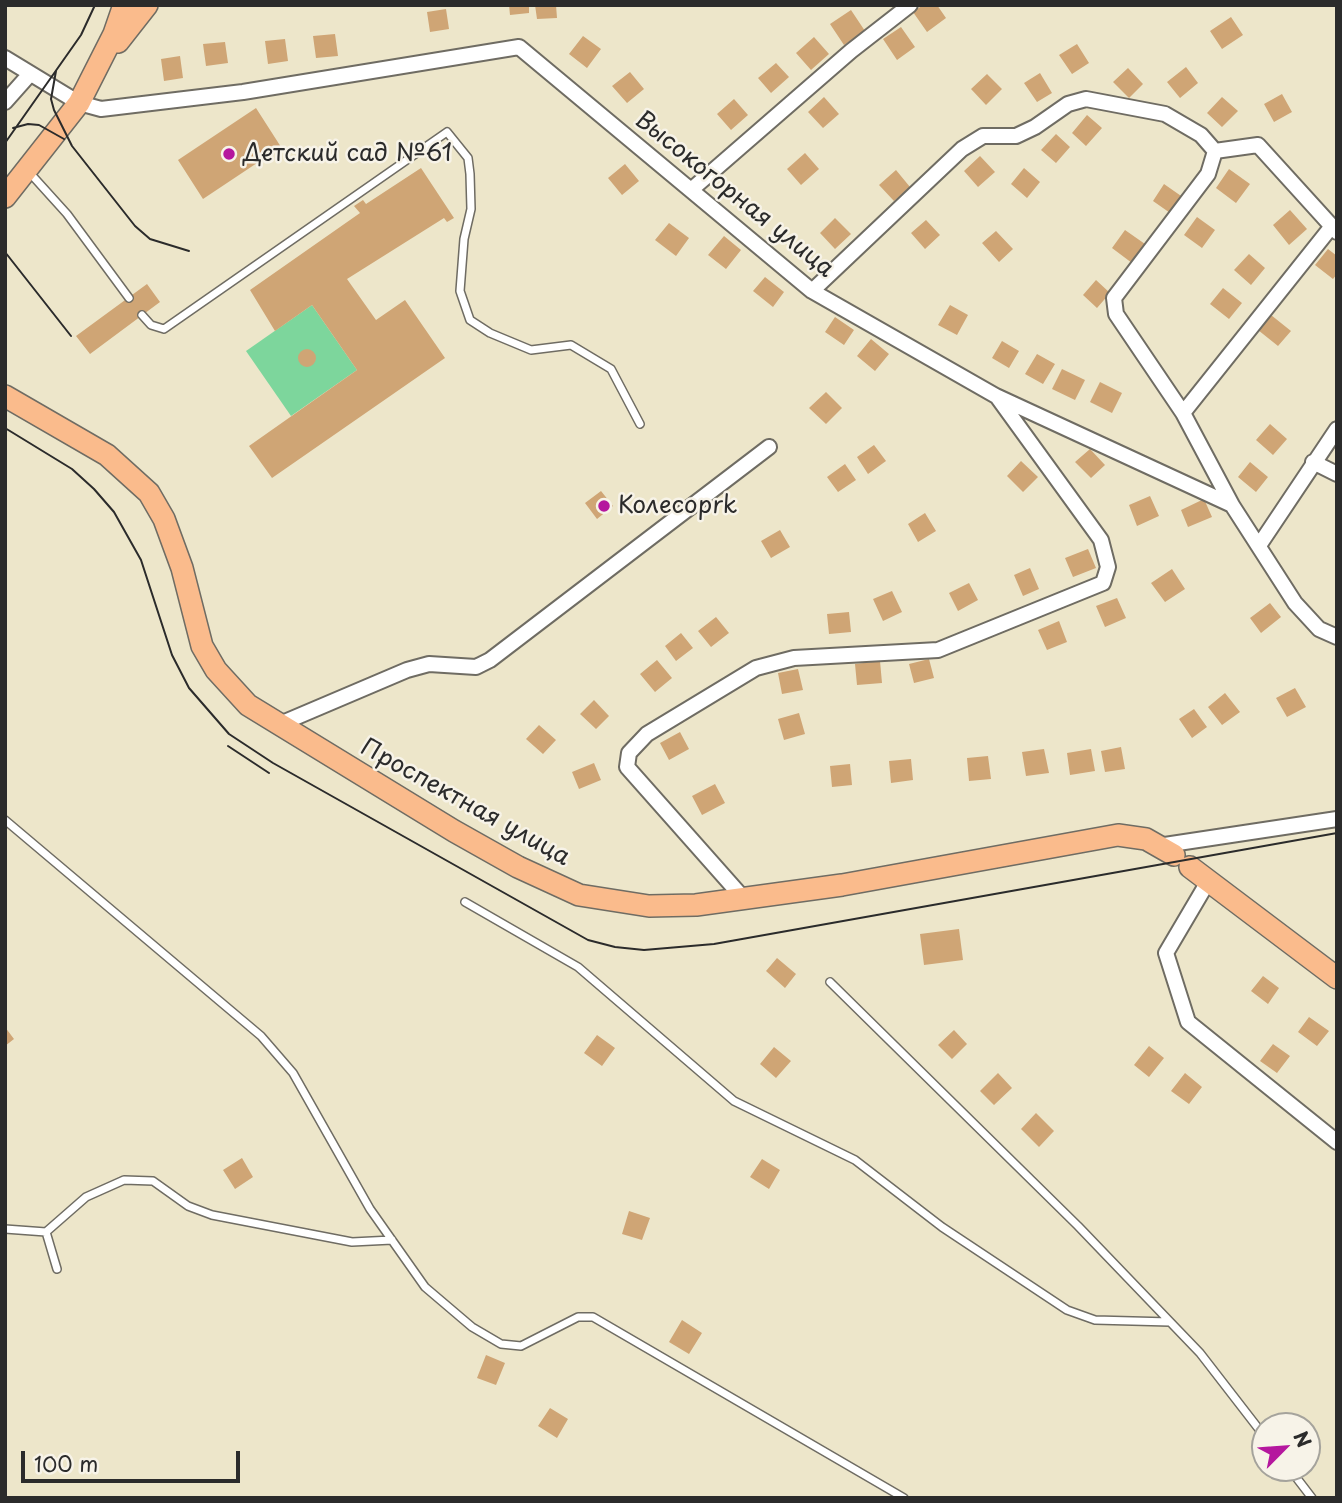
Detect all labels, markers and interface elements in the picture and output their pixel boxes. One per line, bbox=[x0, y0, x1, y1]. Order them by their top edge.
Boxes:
street label: Высокогорная улица bbox=[629, 106, 839, 284]
place label: Детский сад №61 bbox=[243, 140, 452, 168]
marker: Детский сад №61 bbox=[221, 146, 237, 162]
place label: Колесоprk bbox=[618, 492, 737, 520]
marker: Колесоprk bbox=[596, 498, 612, 514]
street label: Проспектная улица bbox=[355, 733, 575, 873]
north arrow bbox=[1251, 1412, 1321, 1482]
text: N bbox=[1287, 1426, 1319, 1452]
scale bar bbox=[24, 1436, 243, 1480]
text: 100 m bbox=[34, 1447, 98, 1479]

